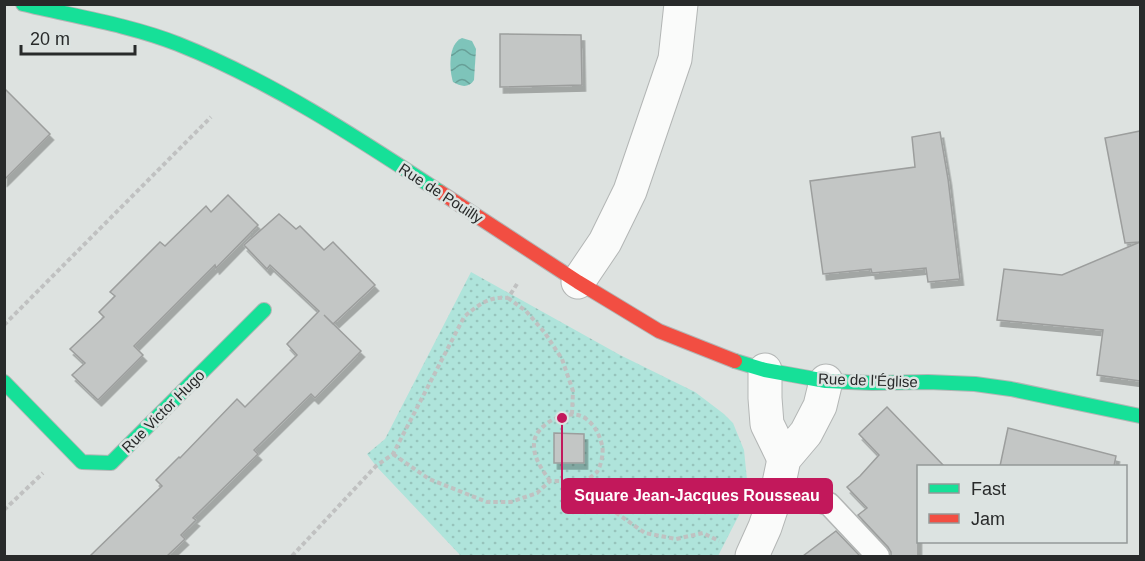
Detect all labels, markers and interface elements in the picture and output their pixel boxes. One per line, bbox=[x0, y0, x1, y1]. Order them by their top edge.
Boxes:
scale bar bbox=[21, 18, 135, 56]
text: 20 m bbox=[30, 29, 70, 49]
street label: Rue de Pouilly bbox=[396, 160, 487, 227]
street label: Rue Victor Hugo bbox=[118, 366, 208, 456]
street label: Rue de l'Église bbox=[818, 370, 918, 390]
legend bbox=[917, 465, 1127, 543]
callout: Square Jean-Jacques Rousseau bbox=[562, 479, 832, 513]
text: Fast bbox=[971, 479, 1006, 499]
text: Square Jean-Jacques Rousseau bbox=[574, 487, 820, 504]
text: Jam bbox=[971, 509, 1005, 529]

